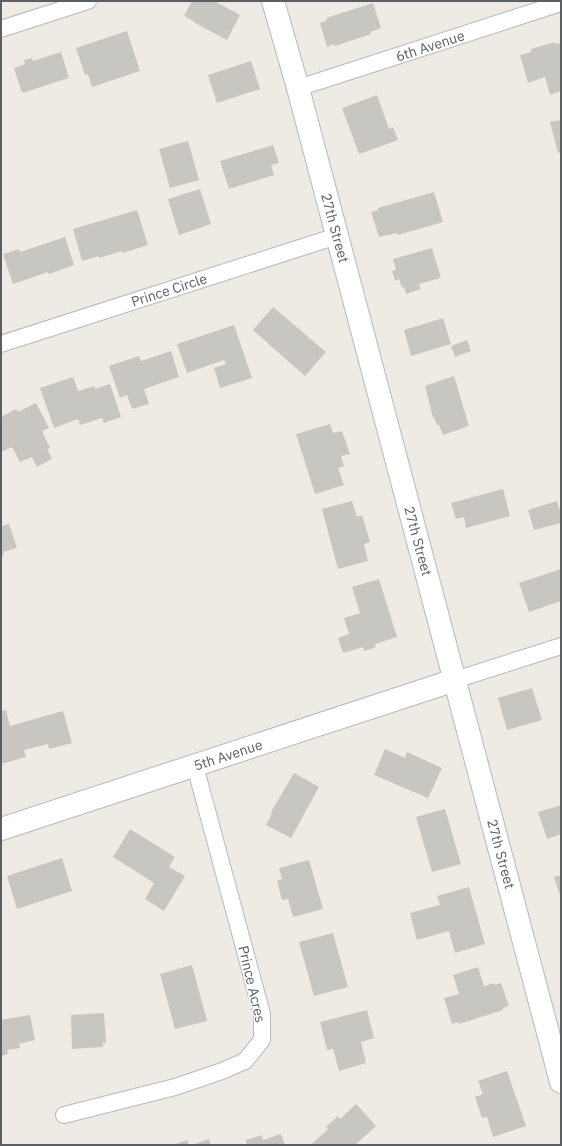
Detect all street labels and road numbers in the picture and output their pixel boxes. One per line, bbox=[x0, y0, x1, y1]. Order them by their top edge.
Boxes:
street label: 6th Avenue bbox=[393, 26, 467, 66]
street label: 27th Street bbox=[317, 191, 353, 265]
street label: Prince Circle bbox=[129, 269, 209, 311]
street label: 27th Street bbox=[400, 504, 436, 578]
street label: 5th Avenue bbox=[191, 735, 265, 775]
street label: 27th Street bbox=[483, 817, 519, 891]
street label: Prince Acres bbox=[234, 944, 270, 1024]

